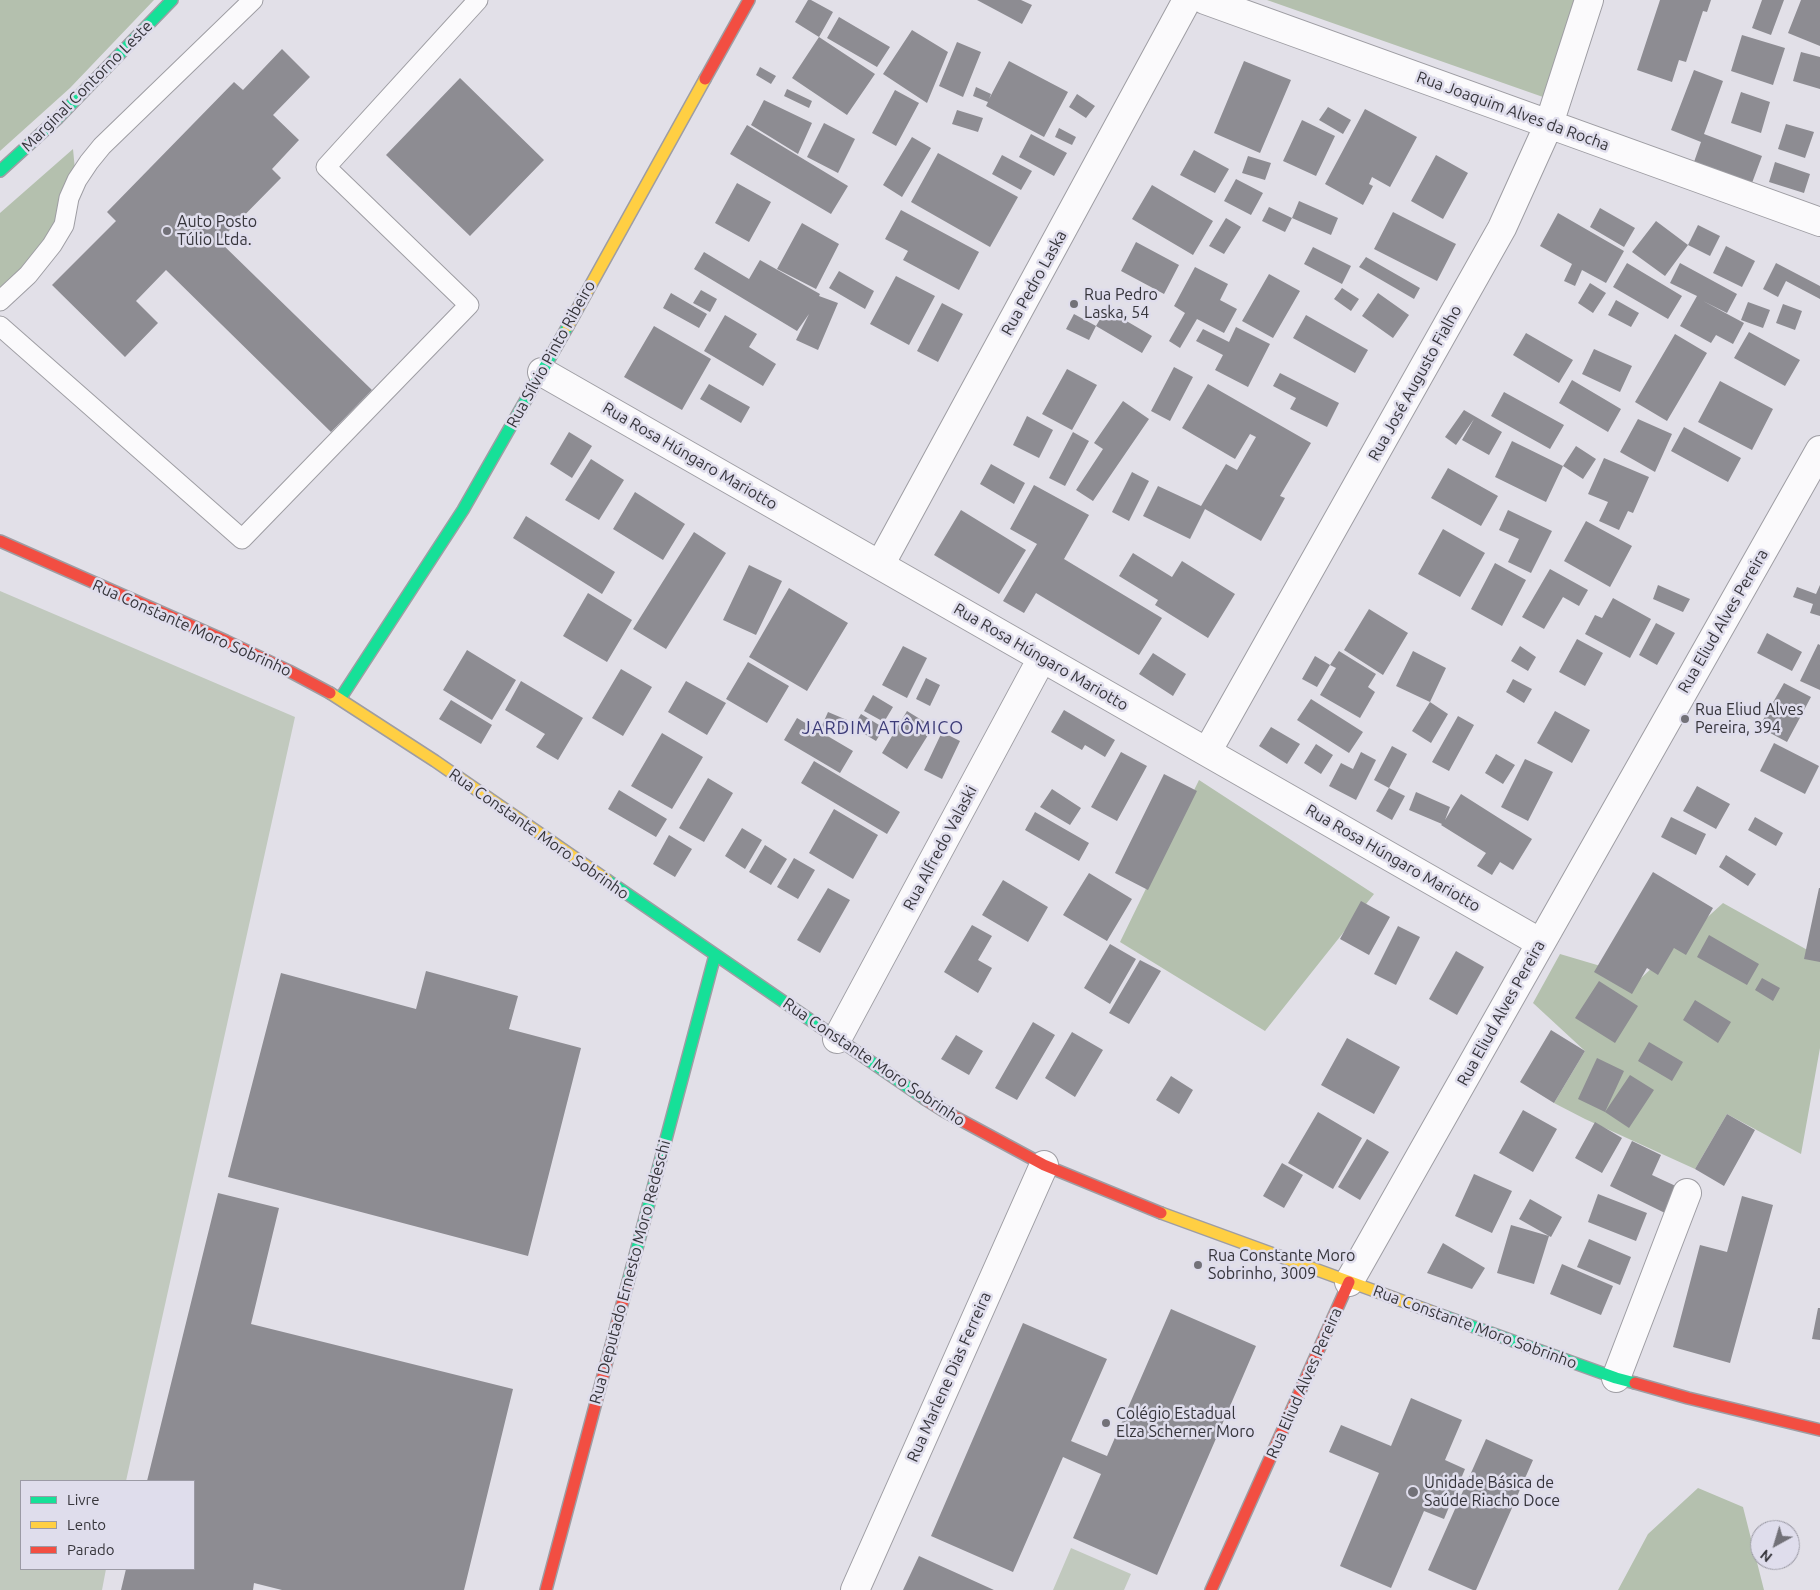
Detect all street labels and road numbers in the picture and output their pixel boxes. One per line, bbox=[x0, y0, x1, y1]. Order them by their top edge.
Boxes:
street label: Marginal Contorno Leste bbox=[17, 16, 157, 156]
street label: Rua Joaquim Alves da Rocha bbox=[1414, 67, 1612, 155]
street label: Rua Pedro Laska bbox=[997, 227, 1071, 339]
street label: Rua Sílvio Pinto Ribeiro bbox=[503, 277, 599, 431]
street label: Rua José Augusto Fialho bbox=[1364, 302, 1466, 464]
street label: Rua Rosa Húngaro Mariotto bbox=[599, 398, 781, 514]
street label: Rua Eliud Alves Pereira bbox=[1674, 546, 1772, 696]
street label: Rua Constante Moro Sobrinho bbox=[90, 575, 294, 681]
street label: Rua Rosa Húngaro Mariotto bbox=[950, 599, 1132, 715]
street label: Rua Constante Moro Sobrinho bbox=[445, 764, 633, 904]
street label: Rua Alfredo Valaski bbox=[899, 782, 981, 914]
street label: Rua Rosa Húngaro Mariotto bbox=[1302, 800, 1484, 916]
street label: Rua Eliud Alves Pereira bbox=[1453, 937, 1549, 1089]
street label: Rua Constante Moro Sobrinho bbox=[779, 994, 969, 1130]
street label: Rua Deputado Ernesto Moro Redeschi bbox=[585, 1138, 675, 1406]
street label: Rua Constante Moro Sobrinho bbox=[1370, 1281, 1580, 1373]
street label: Rua Marlene Dias Ferreira bbox=[903, 1289, 995, 1465]
street label: Rua Eliud Alves Pereira bbox=[1262, 1305, 1346, 1461]

